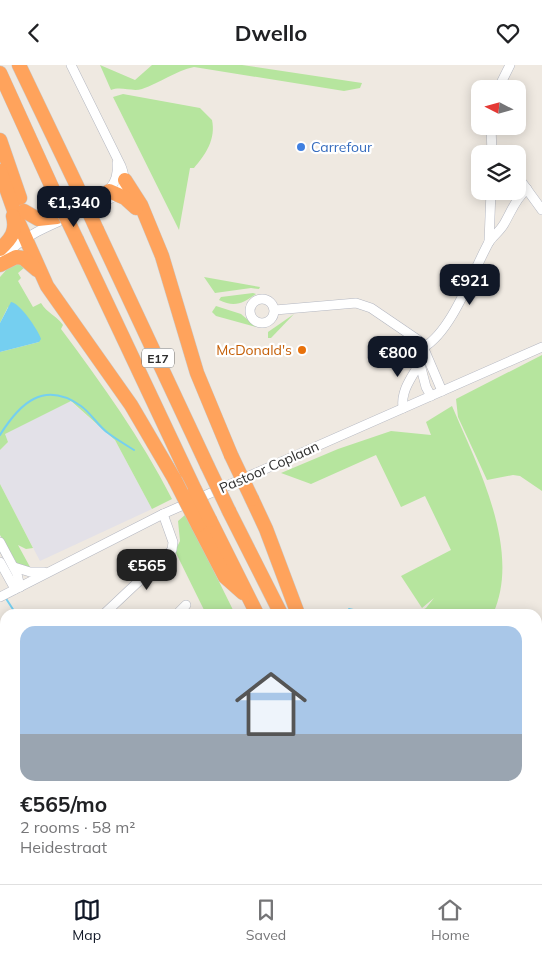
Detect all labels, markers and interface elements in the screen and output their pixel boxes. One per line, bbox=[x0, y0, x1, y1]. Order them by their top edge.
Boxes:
icon: back bbox=[20, 19, 48, 47]
text: Dwello bbox=[235, 19, 307, 47]
icon: heart bbox=[494, 19, 522, 47]
north arrow bbox=[471, 80, 526, 135]
map controls bbox=[471, 80, 526, 200]
place label: Carrefour bbox=[311, 138, 373, 156]
marker: Carrefour bbox=[295, 141, 307, 153]
button: layers bbox=[471, 145, 526, 200]
pin: €1,340 bbox=[33, 185, 115, 228]
text: €1,340 bbox=[48, 192, 100, 212]
pin: €921 bbox=[440, 263, 500, 306]
text: €921 bbox=[451, 270, 489, 290]
pin: €800 bbox=[368, 335, 428, 378]
place label: McDonald's bbox=[216, 341, 292, 359]
text: €800 bbox=[379, 342, 417, 362]
marker: McDonald's bbox=[296, 344, 308, 356]
road number: E17 bbox=[142, 349, 174, 367]
street label: Pastoor Coplaan bbox=[216, 437, 322, 497]
pin: €565 bbox=[117, 549, 177, 591]
text: €565 bbox=[128, 555, 166, 575]
icon: home bbox=[226, 659, 316, 749]
text: €565/mo bbox=[20, 791, 107, 817]
text: 2 rooms · 58 m² bbox=[20, 817, 135, 837]
text: Heidestraat bbox=[20, 837, 107, 857]
tab: Map bbox=[72, 896, 101, 944]
tab: Saved bbox=[246, 896, 286, 944]
tab: Home bbox=[431, 896, 470, 944]

